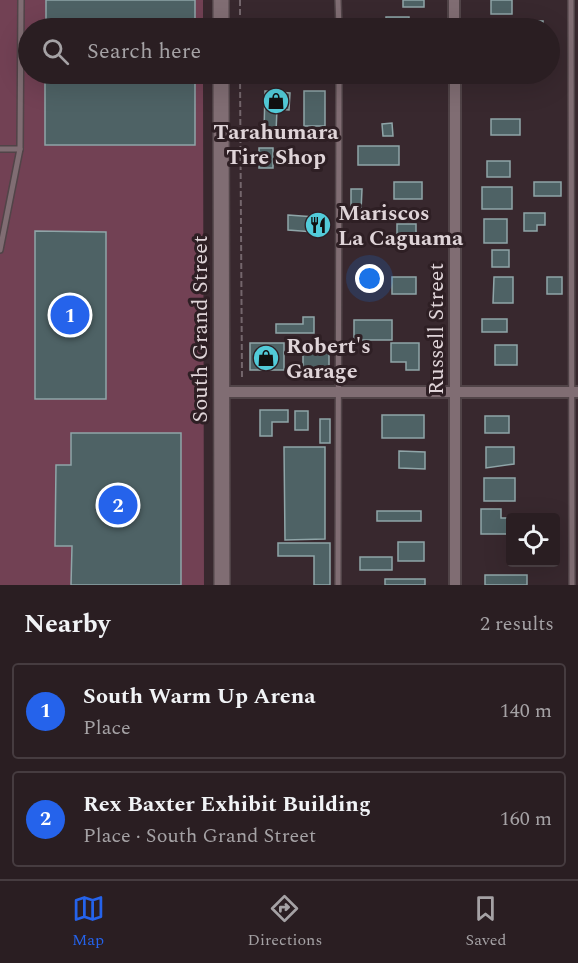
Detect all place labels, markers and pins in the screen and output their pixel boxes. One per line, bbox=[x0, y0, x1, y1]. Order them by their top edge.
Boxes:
shop icon: Tarahumara Tire Shop bbox=[261, 86, 291, 116]
place label: Tarahumara Tire Shop bbox=[213, 116, 339, 174]
place label: Mariscos La Caguama bbox=[338, 197, 464, 255]
restaurant icon: Mariscos La Caguama bbox=[303, 210, 333, 240]
pin: 1 bbox=[50, 292, 90, 338]
place label: Robert's Garage bbox=[286, 330, 371, 388]
shop icon: Robert's Garage bbox=[251, 343, 281, 373]
pin: 2 bbox=[98, 482, 138, 528]

